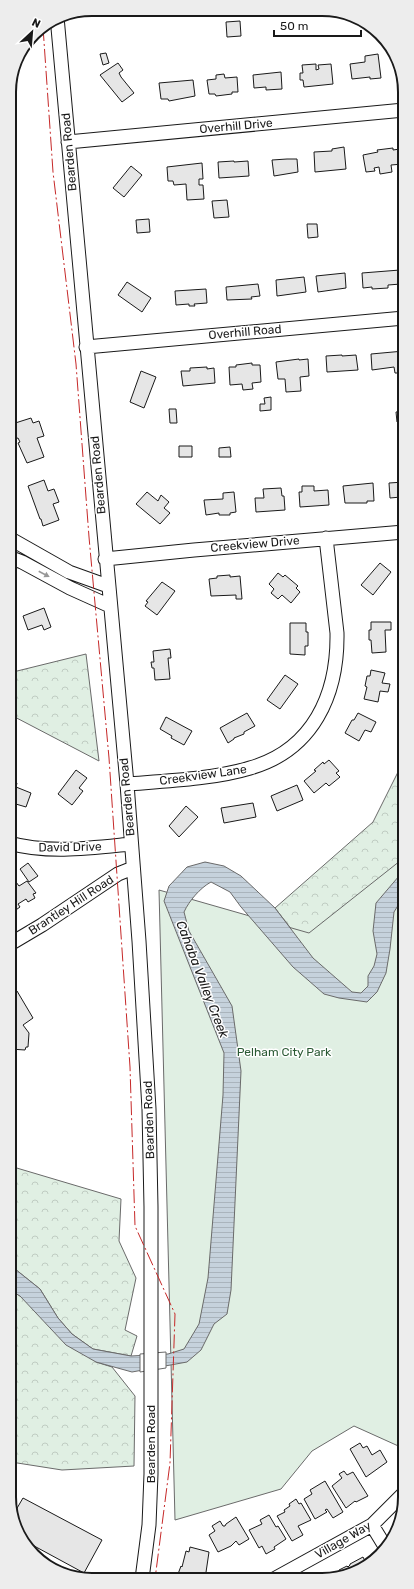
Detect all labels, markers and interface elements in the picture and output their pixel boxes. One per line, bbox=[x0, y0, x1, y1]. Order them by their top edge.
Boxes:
north arrow bbox=[12, 12, 52, 52]
scale bar bbox=[274, 12, 361, 38]
text: N bbox=[30, 16, 43, 31]
text: 50 m bbox=[280, 19, 308, 33]
street label: Bearden Road bbox=[59, 112, 79, 192]
street label: Overhill Drive bbox=[199, 116, 274, 136]
street label: Overhill Road bbox=[208, 322, 282, 342]
street label: Bearden Road bbox=[88, 435, 108, 515]
street label: Creekview Drive bbox=[210, 533, 300, 555]
one-way arrow bbox=[39, 571, 50, 577]
street label: Bearden Road bbox=[117, 757, 137, 837]
street label: Creekview Lane bbox=[159, 762, 248, 788]
street label: David Drive bbox=[38, 839, 102, 855]
street label: Brantley Hill Road bbox=[26, 872, 116, 938]
water label: Cahaba Valley Creek bbox=[173, 918, 232, 1040]
park label: Pelham City Park bbox=[237, 1045, 332, 1059]
street label: Bearden Road bbox=[141, 1081, 157, 1159]
street label: Bearden Road bbox=[144, 1405, 158, 1483]
street label: Village Way bbox=[313, 1518, 374, 1562]

